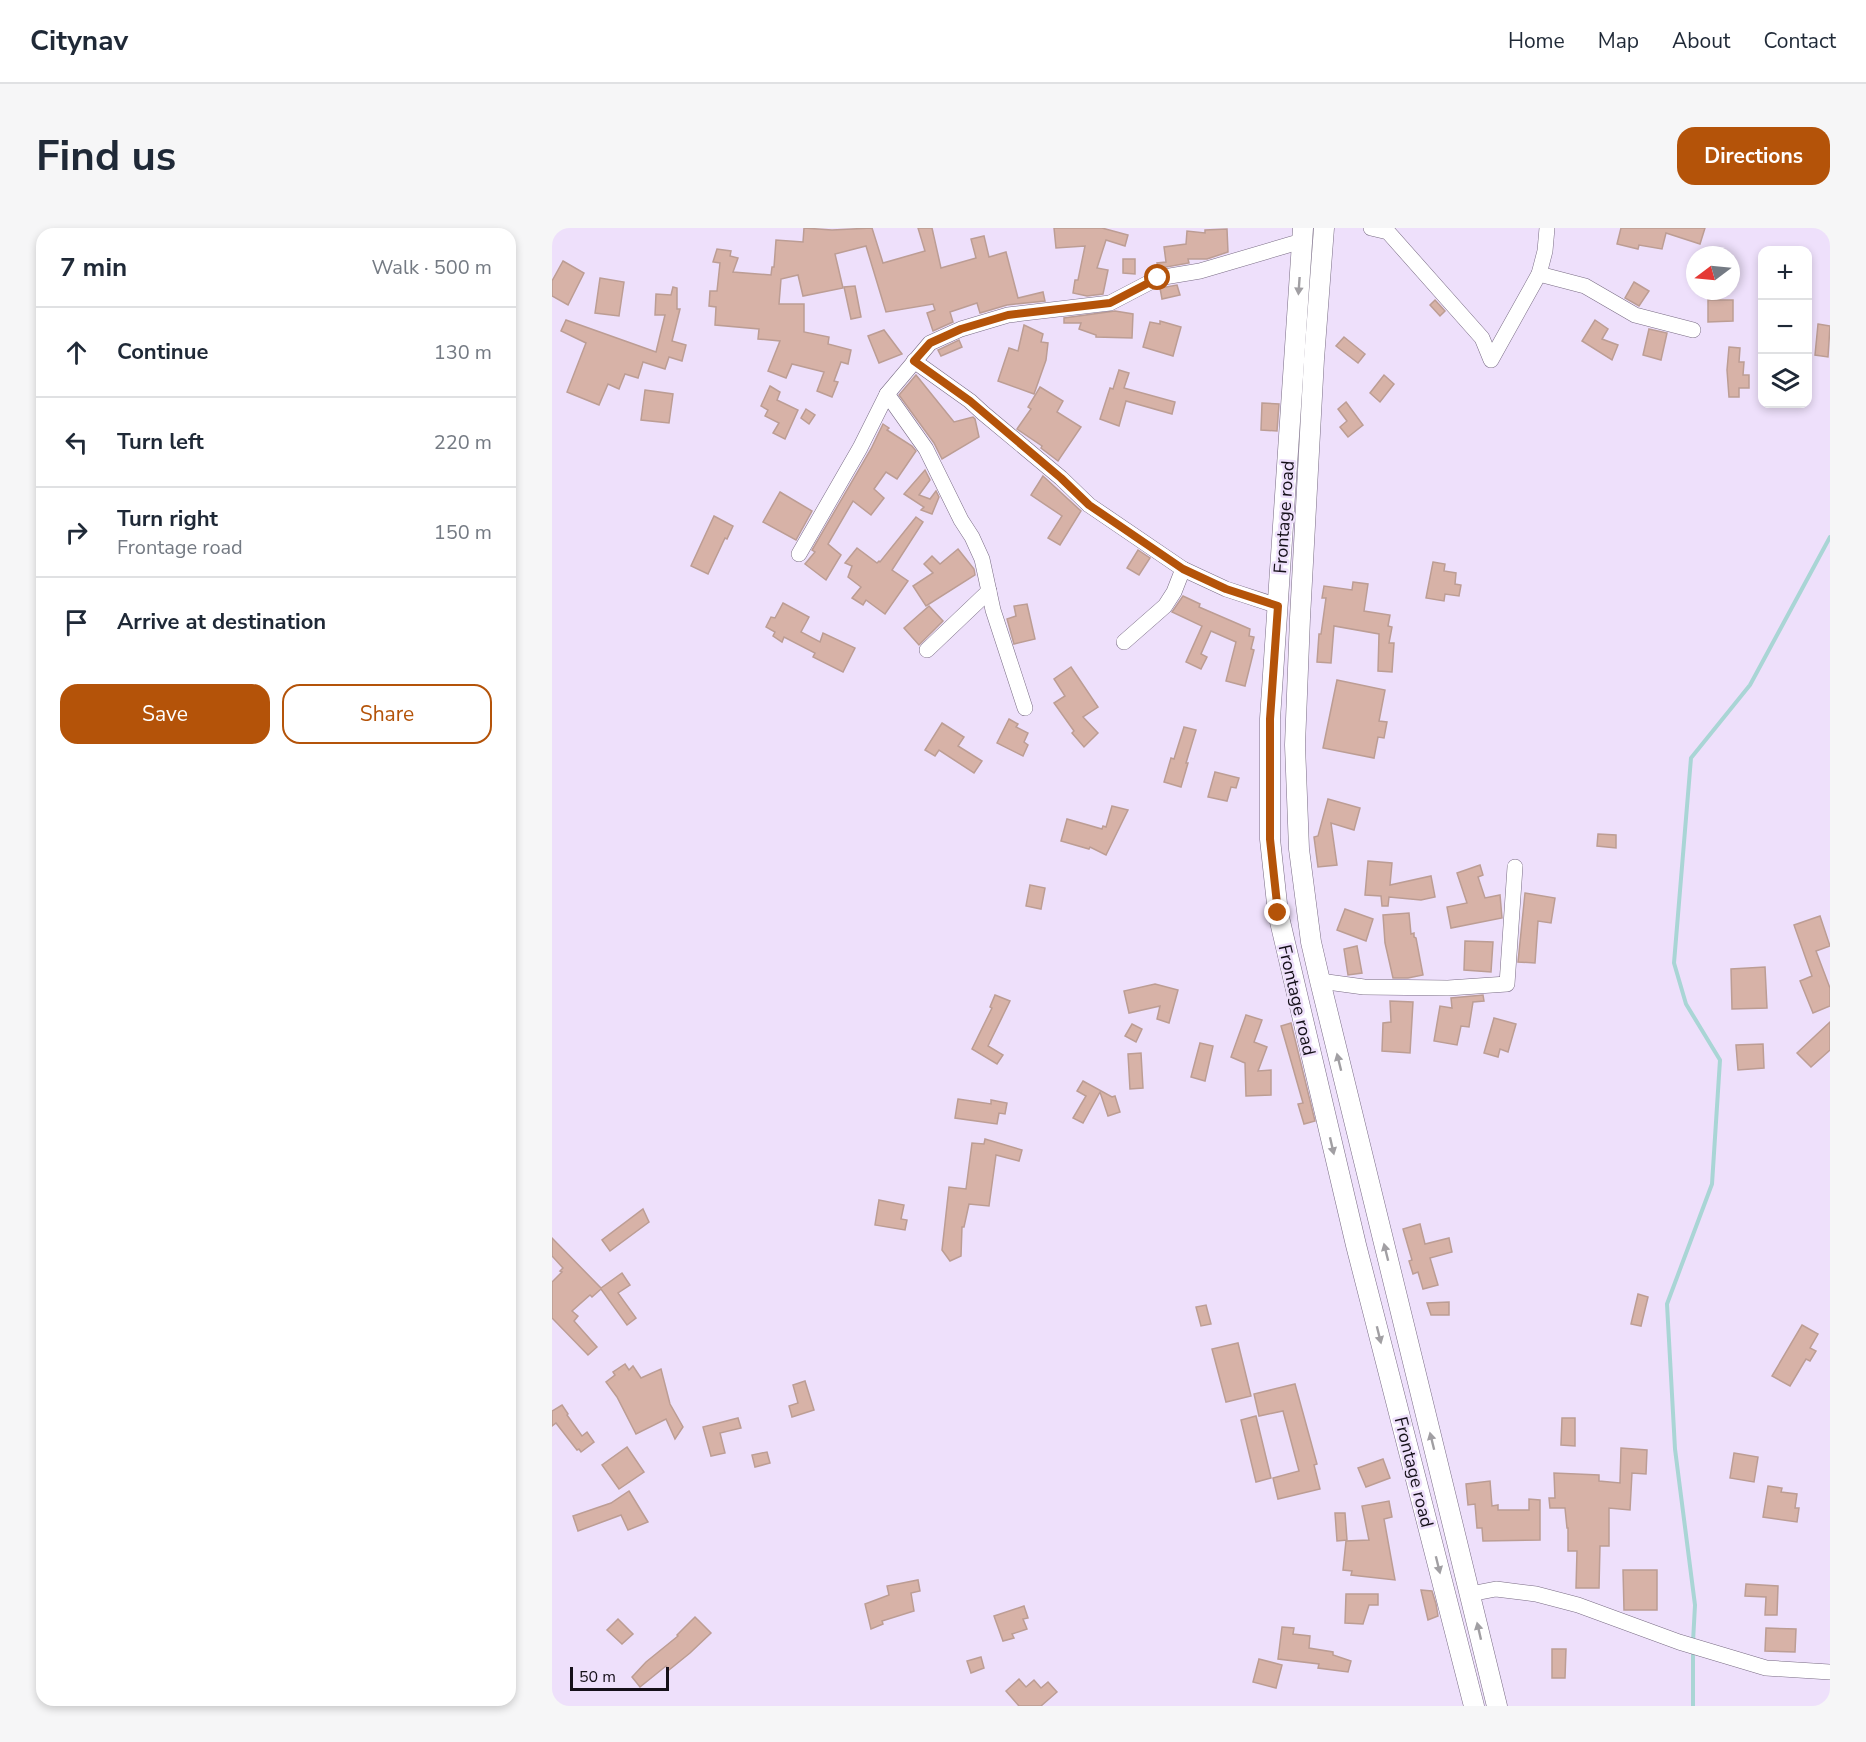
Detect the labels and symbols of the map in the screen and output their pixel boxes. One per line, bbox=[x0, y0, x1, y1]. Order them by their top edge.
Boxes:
north arrow bbox=[1686, 246, 1740, 300]
route start bbox=[1144, 264, 1170, 290]
one-way arrow bbox=[1294, 277, 1303, 296]
street label: Frontage road bbox=[1268, 460, 1300, 574]
route end bbox=[1264, 899, 1290, 925]
street label: Frontage road bbox=[1273, 942, 1321, 1058]
one-way arrow bbox=[1334, 1053, 1344, 1072]
one-way arrow bbox=[1328, 1136, 1337, 1155]
one-way arrow bbox=[1380, 1243, 1390, 1261]
one-way arrow bbox=[1374, 1326, 1384, 1344]
street label: Frontage road bbox=[1389, 1414, 1439, 1530]
one-way arrow bbox=[1427, 1432, 1437, 1450]
one-way arrow bbox=[1434, 1556, 1443, 1574]
one-way arrow bbox=[1473, 1621, 1483, 1640]
scale bar bbox=[570, 1664, 669, 1692]

